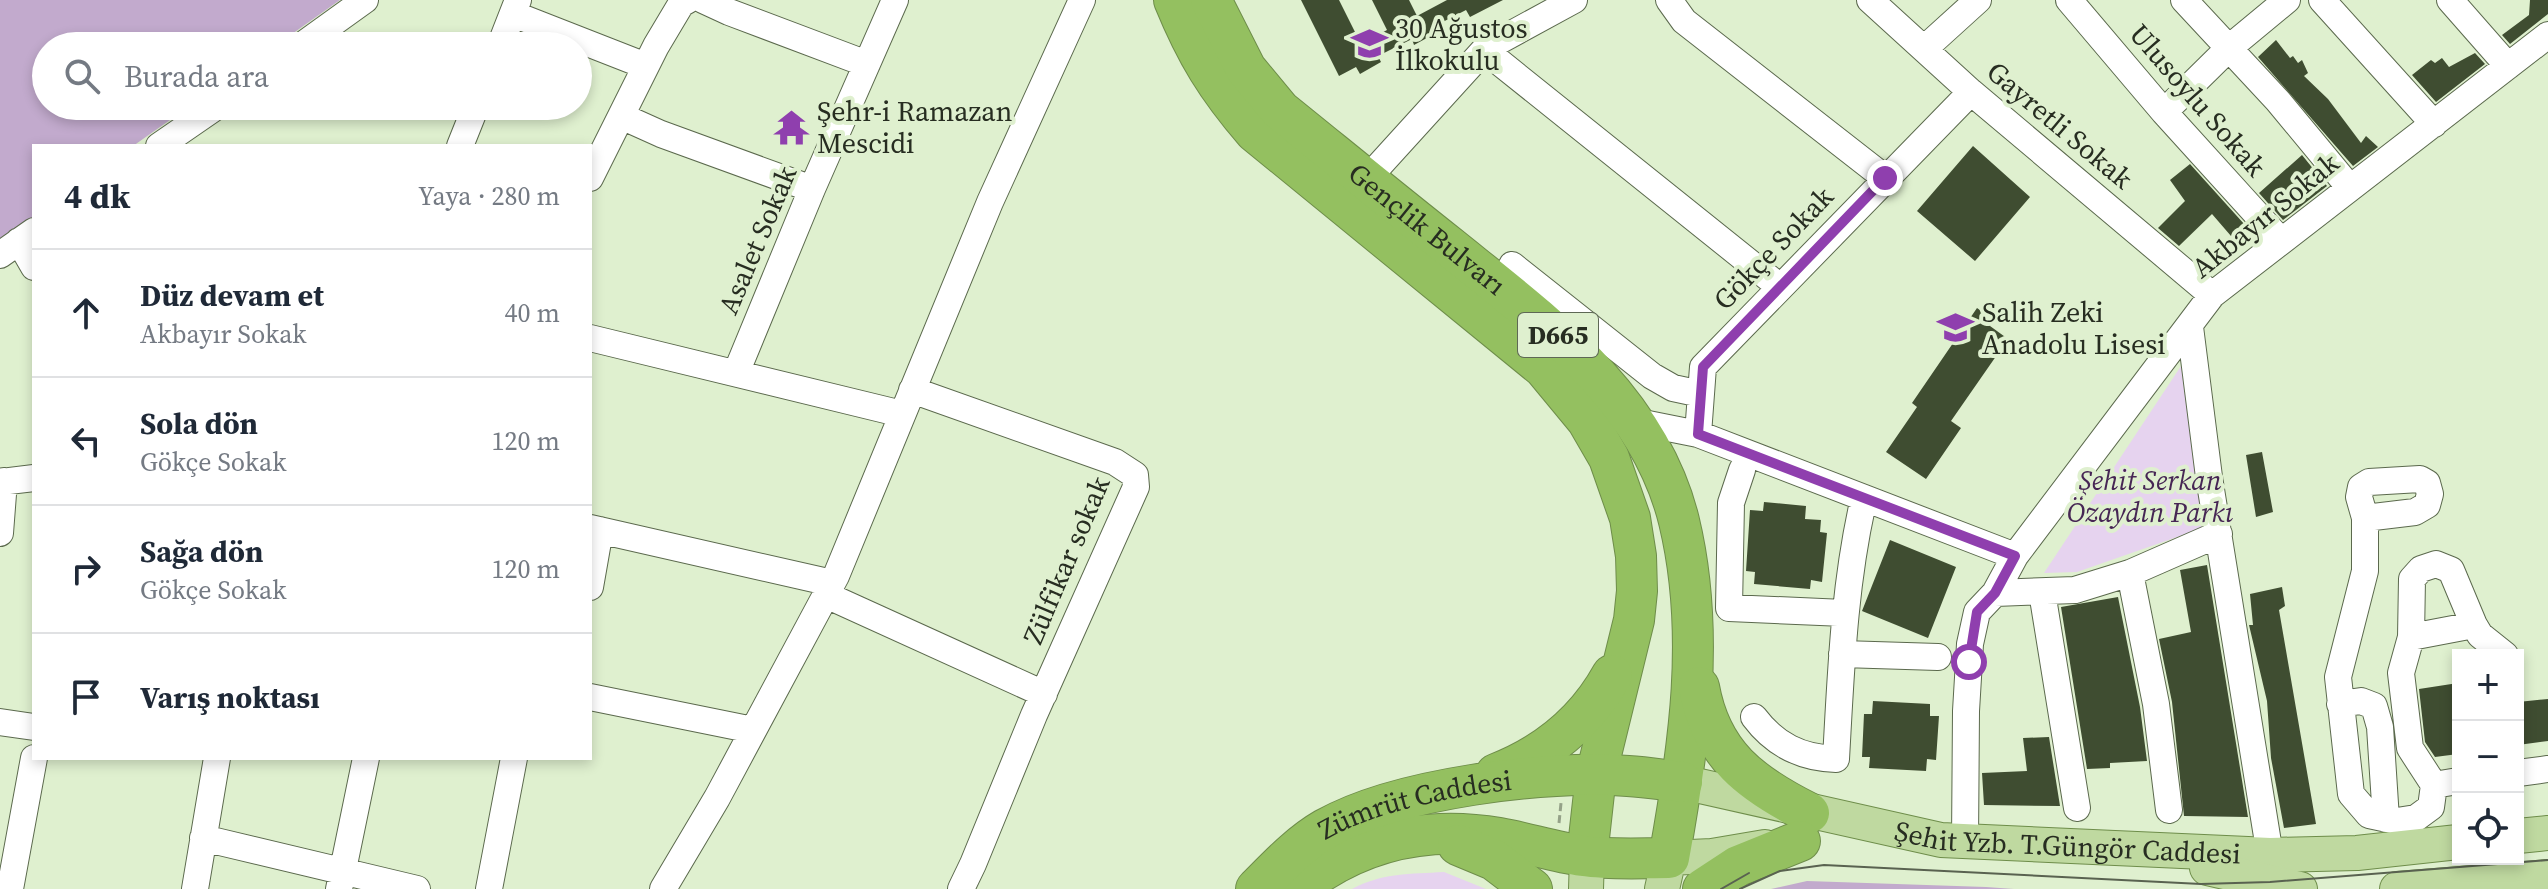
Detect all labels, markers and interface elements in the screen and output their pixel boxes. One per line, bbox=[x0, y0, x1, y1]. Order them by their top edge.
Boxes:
place label: 30 Ağustos İlkokulu bbox=[1395, 9, 1528, 79]
street label: Ulusoylu Sokak bbox=[2121, 15, 2275, 185]
school or university icon: 30 Ağustos İlkokulu bbox=[1350, 25, 1388, 63]
search box bbox=[32, 32, 592, 120]
street label: Gayretli Sokak bbox=[1979, 53, 2142, 198]
icon: search bbox=[60, 54, 104, 98]
text: Burada ara bbox=[124, 56, 269, 97]
place label: Şehr-i Ramazan Mescidi bbox=[817, 92, 1012, 162]
temple icon: Şehr-i Ramazan Mescidi bbox=[772, 108, 810, 146]
street label: Akbayır Sokak bbox=[2183, 143, 2347, 286]
street label: Gençlik Bulvarı bbox=[1341, 154, 1514, 304]
street label: Asalet Sokak bbox=[709, 159, 806, 320]
route end bbox=[1867, 160, 1903, 196]
text: 4 dk bbox=[64, 173, 130, 219]
text: Yaya · 280 m bbox=[418, 178, 560, 214]
street label: Gökçe Sokak bbox=[1705, 178, 1842, 318]
text: Düz devam et bbox=[140, 275, 324, 316]
icon: ahead bbox=[64, 291, 108, 335]
place label: Salih Zeki Anadolu Lisesi bbox=[1982, 293, 2166, 363]
text: 40 m bbox=[505, 295, 560, 331]
school or university icon: Salih Zeki Anadolu Lisesi bbox=[1937, 309, 1975, 347]
road number: D665 bbox=[1518, 313, 1598, 357]
text: Akbayır Sokak bbox=[140, 316, 307, 352]
text: Sola dön bbox=[140, 403, 258, 444]
icon: left bbox=[64, 419, 108, 463]
text: 120 m bbox=[492, 423, 560, 459]
text: Gökçe Sokak bbox=[140, 444, 286, 480]
park label: Şehit Serkan Özaydın Parkı bbox=[2067, 461, 2234, 531]
street label: Zülfikar sokak bbox=[1014, 470, 1119, 650]
text: Sağa dön bbox=[140, 531, 263, 572]
icon: right bbox=[64, 547, 108, 591]
text: 120 m bbox=[492, 551, 560, 587]
text: Gökçe Sokak bbox=[140, 572, 286, 608]
route start bbox=[1951, 644, 1987, 680]
map controls bbox=[2452, 649, 2524, 865]
button: + bbox=[2452, 649, 2524, 721]
icon: arrive bbox=[64, 675, 108, 719]
text: Varış noktası bbox=[140, 677, 320, 718]
button: − bbox=[2452, 721, 2524, 793]
street label: Zümrüt Caddesi bbox=[1311, 761, 1514, 848]
button: locate bbox=[2452, 793, 2524, 865]
street label: Şehit Yzb. T.Güngör Caddesi bbox=[1891, 811, 2242, 873]

